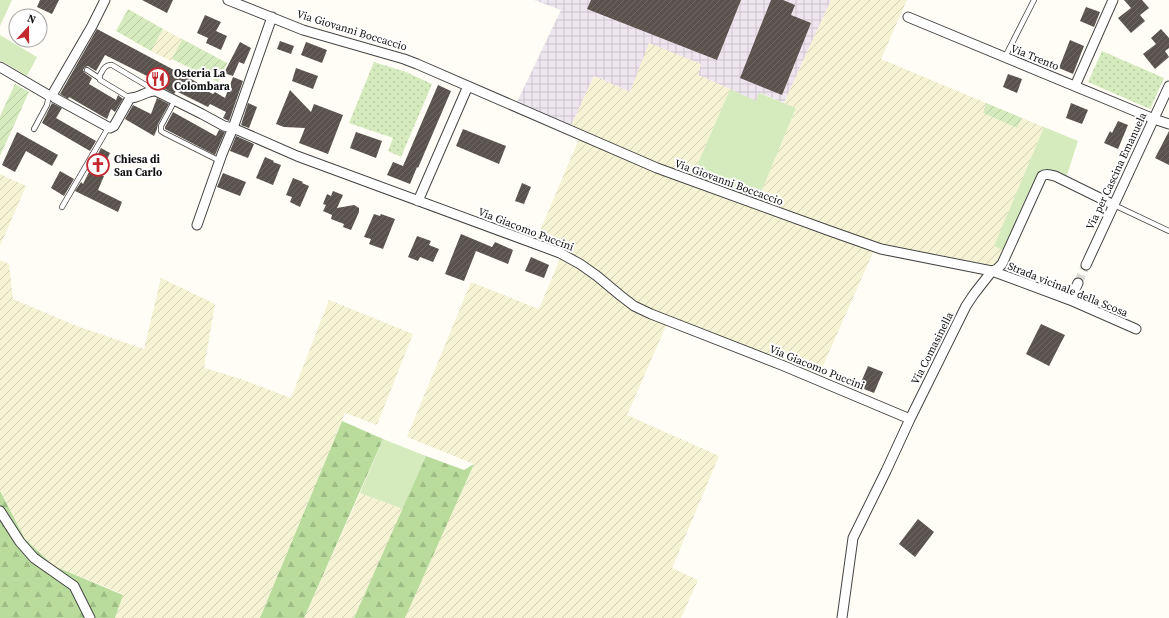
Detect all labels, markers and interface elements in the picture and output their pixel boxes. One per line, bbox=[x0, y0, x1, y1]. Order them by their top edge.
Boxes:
street label: Via Giovanni Boccaccio bbox=[295, 7, 409, 54]
north arrow bbox=[8, 8, 48, 48]
text: N bbox=[25, 11, 38, 28]
street label: Via Trento bbox=[1008, 41, 1061, 74]
restaurant icon: Osteria La Colombara bbox=[145, 66, 171, 92]
place label: Osteria La Colombara bbox=[174, 66, 230, 94]
street label: Via per Cascina Emanuela bbox=[1083, 110, 1150, 232]
church icon: Chiesa di San Carlo bbox=[85, 152, 111, 178]
place label: Chiesa di San Carlo bbox=[114, 152, 162, 180]
street label: Via Giovanni Boccaccio bbox=[672, 156, 785, 209]
street label: Via Giacomo Puccini bbox=[476, 204, 576, 255]
street label: Strada vicinale della Scosa bbox=[1005, 258, 1131, 321]
street label: Via Comasinella bbox=[908, 309, 957, 387]
street label: Via Giacomo Puccini bbox=[767, 341, 867, 393]

